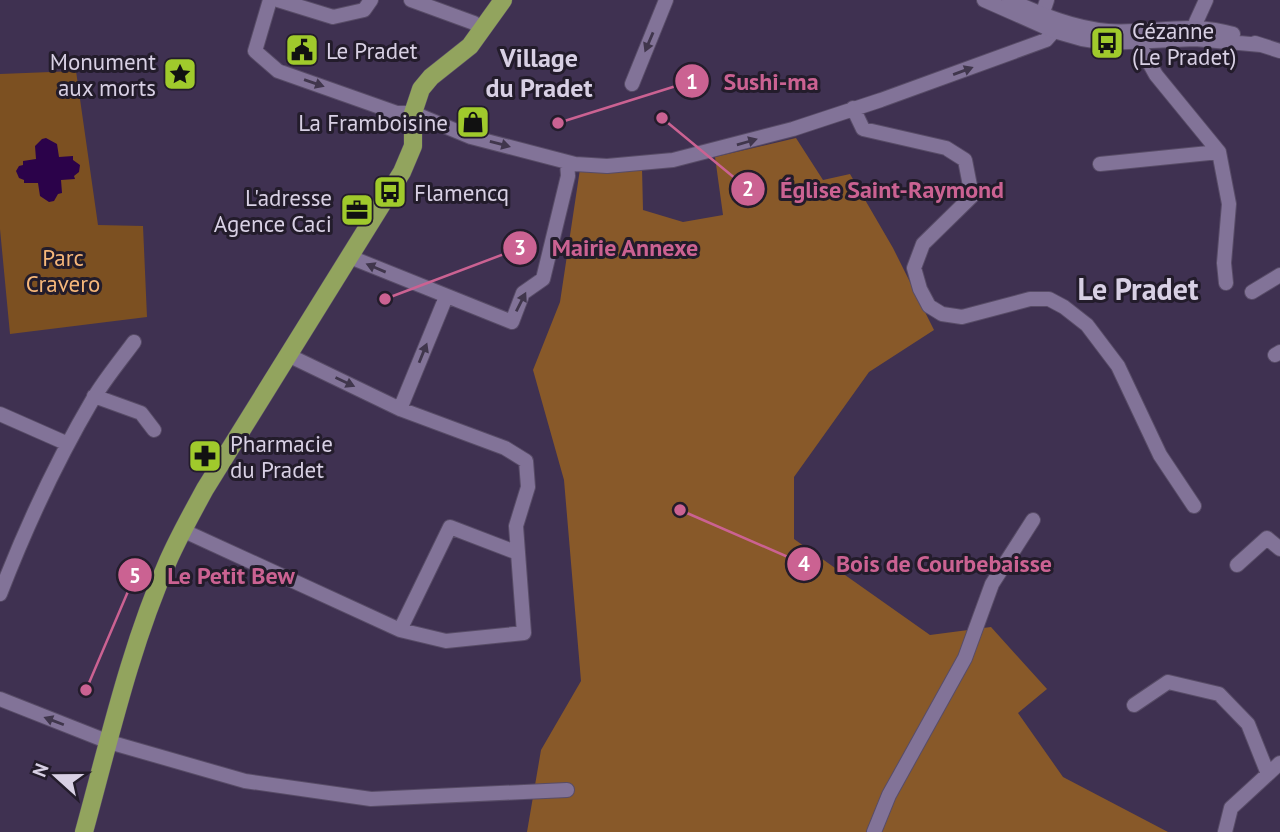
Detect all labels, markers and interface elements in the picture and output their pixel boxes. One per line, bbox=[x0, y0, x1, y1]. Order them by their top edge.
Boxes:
place label: Cézanne (Le Pradet) bbox=[1132, 16, 1236, 71]
bus stop icon: Cézanne (Le Pradet) bbox=[1088, 24, 1126, 62]
public building icon: Le Pradet bbox=[283, 31, 321, 69]
one-way arrow bbox=[643, 31, 654, 52]
place label: Le Pradet bbox=[326, 36, 418, 65]
district label: Village du Pradet bbox=[485, 41, 593, 104]
place label: Monument aux morts bbox=[50, 47, 156, 102]
place icon: Monument aux morts bbox=[161, 55, 199, 93]
callout: Sushi-ma bbox=[675, 59, 833, 104]
one-way arrow bbox=[952, 65, 973, 76]
text: Sushi-ma bbox=[723, 66, 819, 97]
text: 1 bbox=[686, 68, 698, 95]
one-way arrow bbox=[304, 78, 325, 89]
shop icon: La Framboisine bbox=[454, 103, 492, 141]
place label: La Framboisine bbox=[298, 108, 448, 137]
one-way arrow bbox=[737, 137, 758, 147]
one-way arrow bbox=[489, 139, 511, 150]
callout: Église Saint-Raymond bbox=[731, 167, 1018, 212]
bus stop icon: Flamencq bbox=[371, 173, 409, 211]
text: Église Saint-Raymond bbox=[780, 174, 1004, 205]
text: 2 bbox=[742, 175, 754, 202]
place label: Flamencq bbox=[414, 178, 509, 207]
place label: L'adresse Agence Caci bbox=[214, 183, 332, 238]
office icon: L'adresse Agence Caci bbox=[338, 191, 376, 229]
callout: Mairie Annexe bbox=[502, 225, 712, 270]
text: Mairie Annexe bbox=[552, 232, 698, 263]
text: 3 bbox=[514, 234, 526, 261]
park label: Parc Cravero bbox=[26, 243, 100, 298]
one-way arrow bbox=[365, 262, 386, 273]
district label: Le Pradet bbox=[1078, 269, 1199, 308]
one-way arrow bbox=[514, 291, 526, 311]
one-way arrow bbox=[417, 343, 429, 363]
one-way arrow bbox=[335, 377, 355, 388]
place label: Pharmacie du Pradet bbox=[230, 429, 333, 484]
pharmacy icon: Pharmacie du Pradet bbox=[186, 437, 224, 475]
callout: Bois de Courbebaisse bbox=[786, 541, 1066, 586]
text: Bois de Courbebaisse bbox=[836, 548, 1052, 579]
text: 4 bbox=[798, 550, 810, 577]
callout: Le Petit Bew bbox=[118, 553, 308, 598]
text: Le Petit Bew bbox=[167, 560, 296, 591]
text: 5 bbox=[129, 562, 141, 589]
one-way arrow bbox=[44, 715, 65, 726]
north arrow bbox=[21, 741, 91, 811]
text: N bbox=[27, 760, 54, 780]

